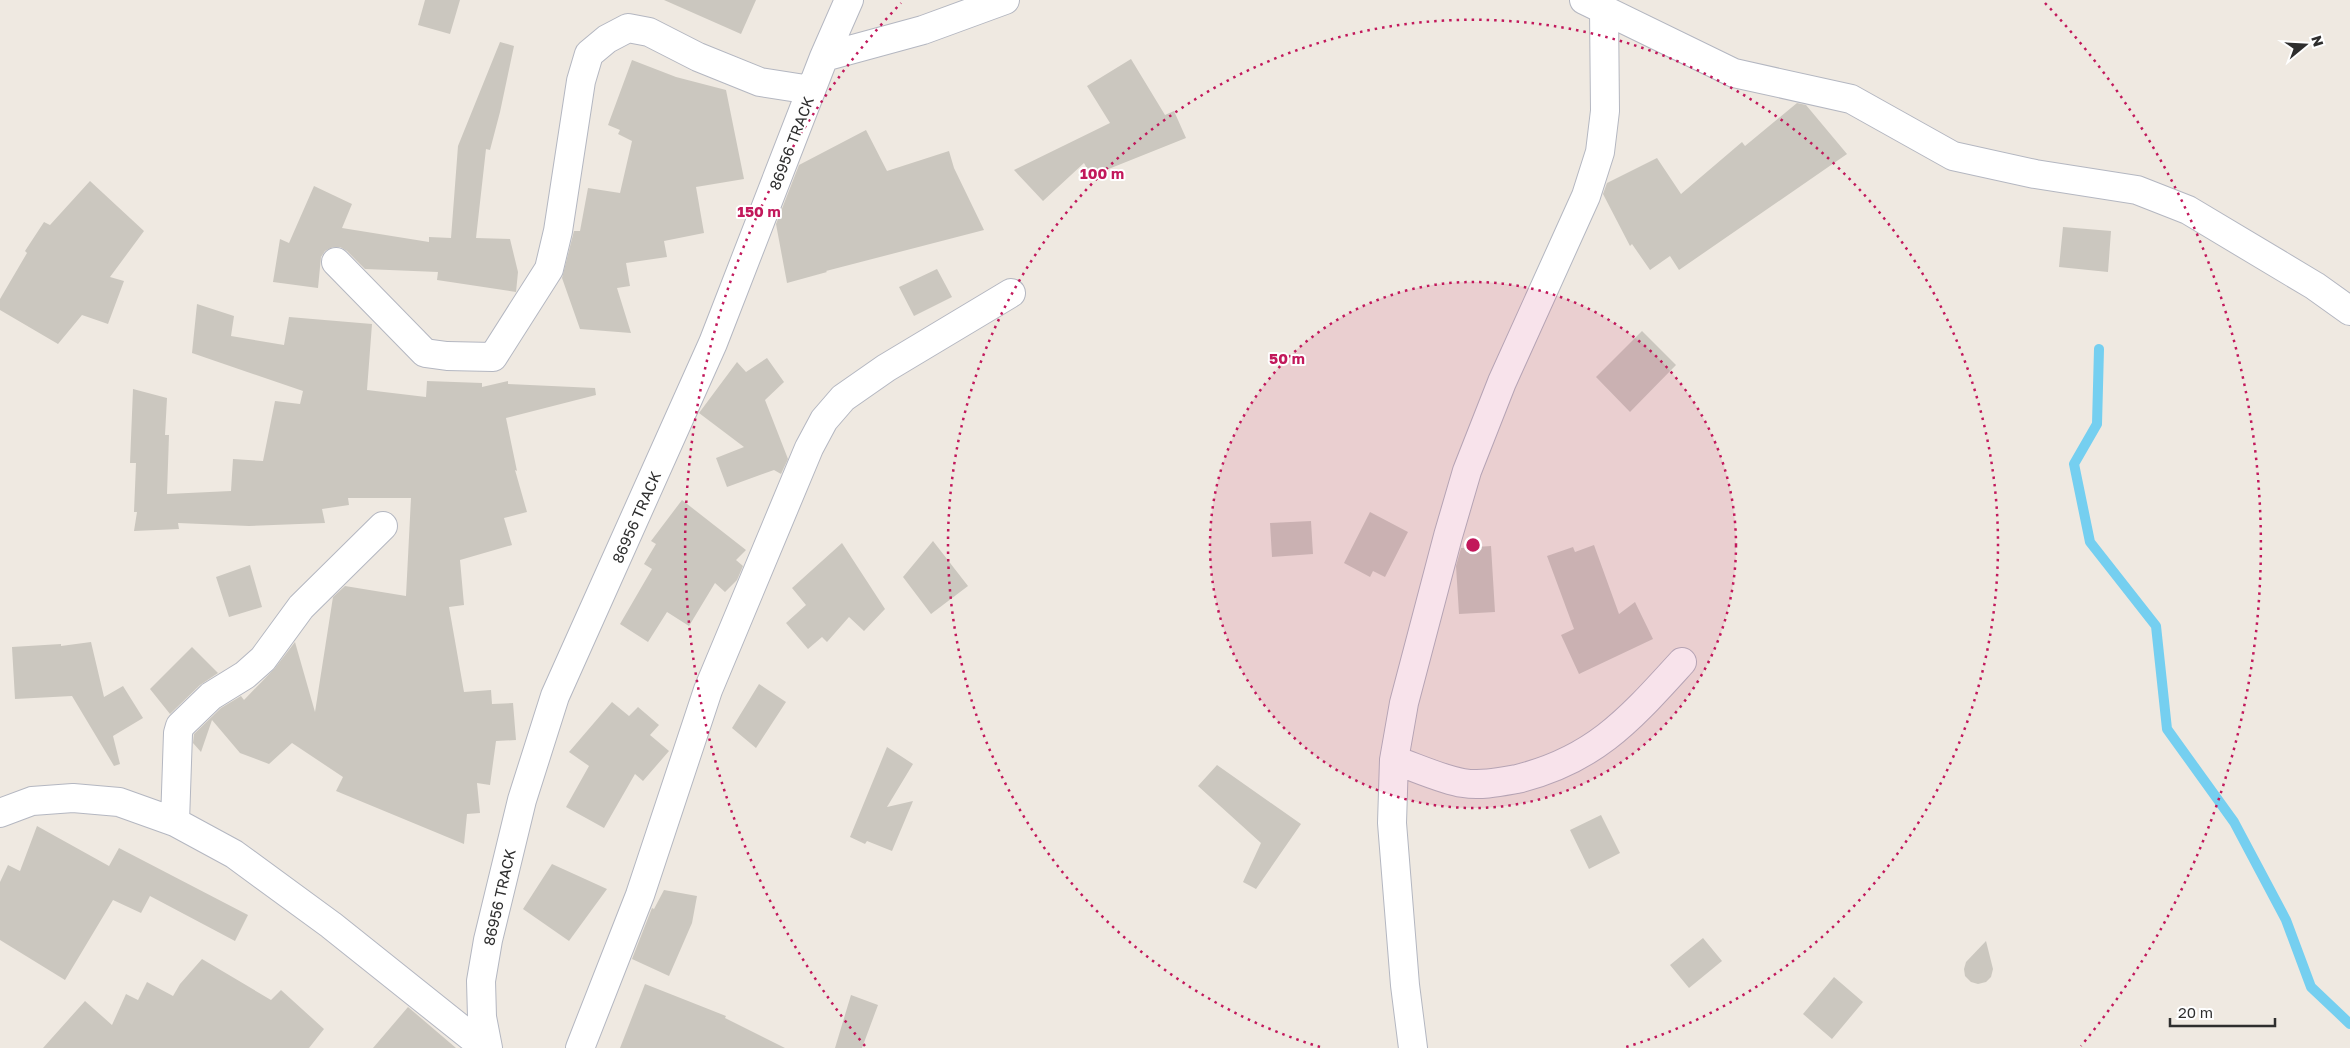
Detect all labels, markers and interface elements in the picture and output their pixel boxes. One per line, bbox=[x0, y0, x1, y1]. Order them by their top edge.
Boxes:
north arrow bbox=[2280, 20, 2330, 70]
text: N bbox=[2308, 33, 2328, 49]
street label: 86956 TRACK bbox=[765, 94, 817, 192]
text: 100 m bbox=[1080, 164, 1124, 182]
text: 150 m bbox=[737, 202, 781, 220]
text: 50 m bbox=[1269, 349, 1305, 367]
street label: 86956 TRACK bbox=[608, 468, 664, 566]
centre of rings bbox=[1464, 536, 1482, 554]
street label: 86956 TRACK bbox=[479, 847, 519, 947]
scale bar bbox=[2170, 996, 2275, 1028]
text: 20 m bbox=[2178, 1003, 2213, 1021]

